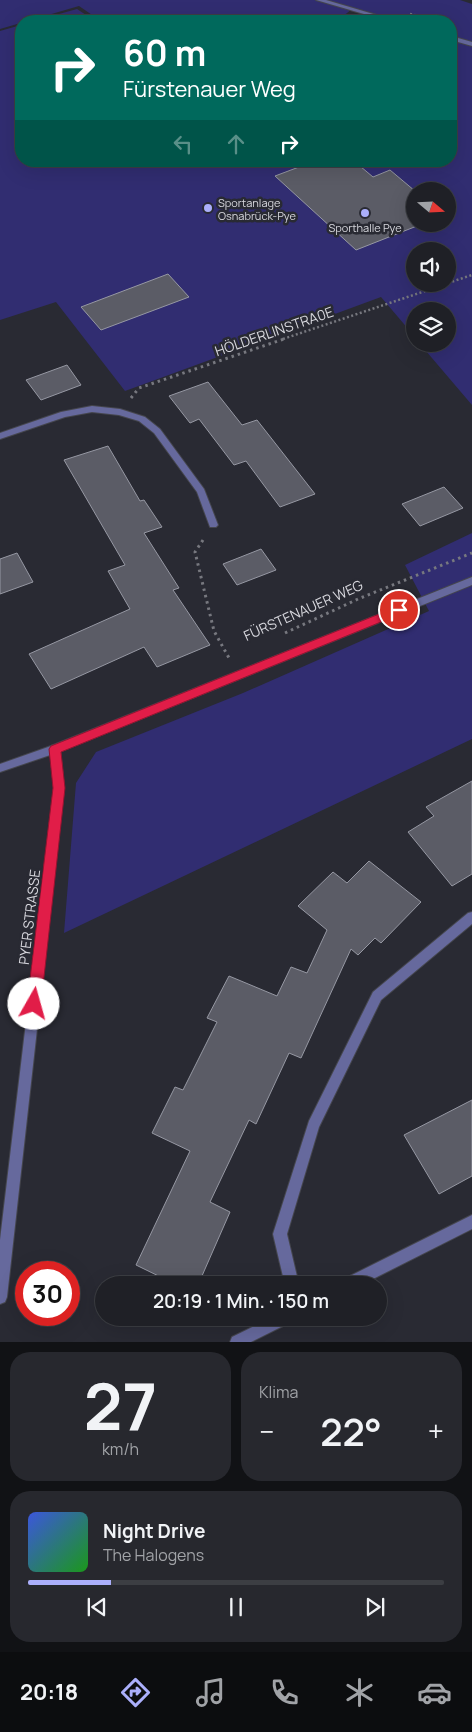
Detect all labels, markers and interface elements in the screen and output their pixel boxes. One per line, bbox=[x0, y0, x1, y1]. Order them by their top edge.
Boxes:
text: 60 m bbox=[123, 29, 206, 77]
icon: right bbox=[40, 35, 105, 100]
text: Fürstenauer Weg bbox=[123, 74, 296, 104]
icon: left bbox=[169, 130, 197, 158]
icon: ahead bbox=[222, 130, 250, 158]
icon: right bbox=[275, 130, 303, 158]
north arrow bbox=[406, 182, 456, 232]
map controls bbox=[406, 182, 456, 352]
place label: Sportanlage Osnabrück-Pye bbox=[218, 195, 296, 223]
marker: Sportanlage Osnabrück-Pye bbox=[202, 202, 214, 214]
marker: Sporthalle Pye bbox=[359, 207, 371, 219]
place label: Sporthalle Pye bbox=[328, 220, 402, 235]
button: sound bbox=[406, 242, 456, 292]
street label: HÖLDERLINSTRA0E bbox=[212, 302, 336, 360]
button: layers bbox=[406, 302, 456, 352]
street label: FÜRSTENAUER WEG bbox=[240, 575, 366, 645]
pin bbox=[378, 589, 420, 631]
icon: arrive bbox=[385, 596, 413, 624]
street label: PYER STRASSE bbox=[14, 868, 44, 966]
position arrow bbox=[7, 977, 59, 1029]
speed limit sign: 30 bbox=[15, 1261, 80, 1326]
text: 20:19 · 1 Min. · 150 m bbox=[153, 1288, 329, 1314]
text: 27 bbox=[84, 1361, 157, 1450]
text: Klima bbox=[259, 1381, 298, 1403]
text: 22° bbox=[320, 1405, 382, 1457]
text: − bbox=[259, 1412, 274, 1450]
text: + bbox=[428, 1412, 444, 1450]
text: km/h bbox=[102, 1438, 139, 1460]
text: Night Drive bbox=[103, 1518, 205, 1544]
text: The Halogens bbox=[103, 1544, 204, 1566]
icon: previous bbox=[83, 1593, 111, 1621]
icon: pause bbox=[222, 1593, 250, 1621]
icon: next bbox=[361, 1593, 389, 1621]
icon: directions bbox=[118, 1675, 153, 1710]
icon: music bbox=[193, 1675, 228, 1710]
icon: phone bbox=[267, 1675, 302, 1710]
icon: climate bbox=[342, 1675, 377, 1710]
icon: car bbox=[417, 1675, 452, 1710]
text: 20:18 bbox=[20, 1677, 78, 1707]

